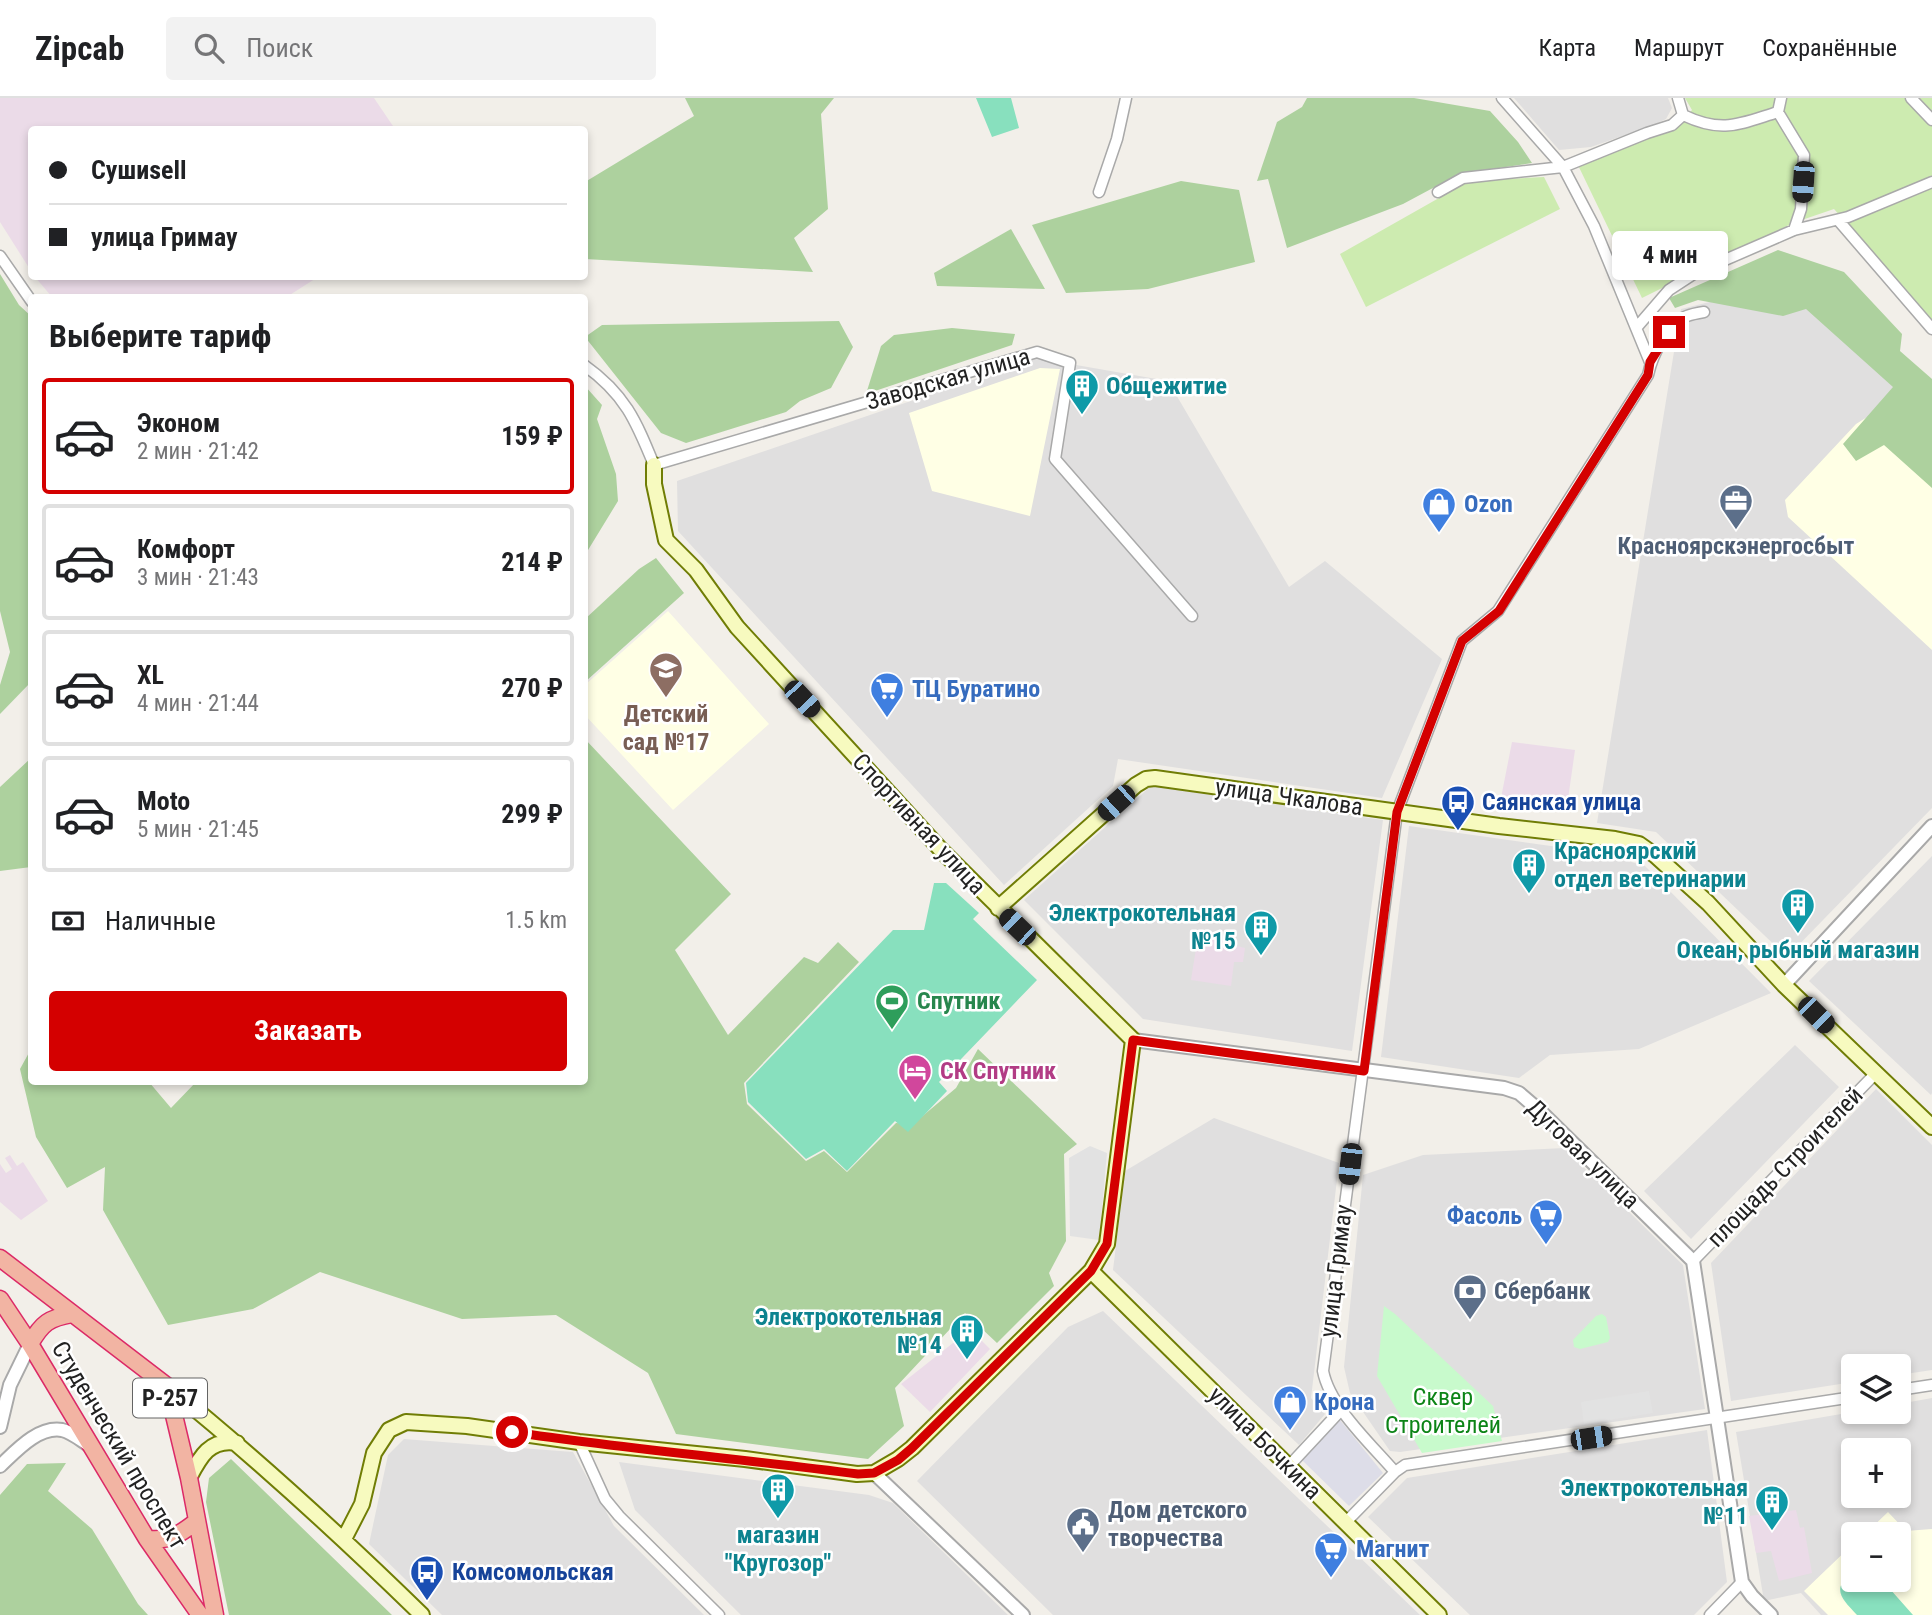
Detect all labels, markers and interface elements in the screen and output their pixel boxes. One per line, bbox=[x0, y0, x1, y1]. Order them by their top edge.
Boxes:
search box bbox=[166, 17, 656, 80]
text: Zipcab bbox=[35, 29, 124, 68]
icon: search bbox=[190, 29, 228, 67]
text: Поиск bbox=[246, 33, 313, 63]
text: Карта bbox=[1539, 34, 1596, 62]
text: Маршрут bbox=[1634, 34, 1724, 62]
text: Сохранённые bbox=[1762, 34, 1897, 62]
text: Сушиsell bbox=[91, 155, 187, 185]
car bbox=[1792, 160, 1815, 204]
text: улица Гримау bbox=[91, 222, 238, 252]
callout: 4 мин bbox=[1611, 230, 1727, 280]
text: 4 мин bbox=[1642, 242, 1698, 269]
route end bbox=[1653, 316, 1685, 348]
text: Выберите тариф bbox=[49, 317, 271, 355]
street label: Заводская улица bbox=[863, 342, 1033, 416]
building icon: Общежитие bbox=[1063, 367, 1101, 416]
place label: Общежитие bbox=[1106, 372, 1227, 400]
icon: car bbox=[53, 405, 116, 468]
text: Эконом bbox=[137, 408, 220, 438]
text: 159 ₽ bbox=[501, 421, 563, 451]
text: 2 мин · 21:42 bbox=[137, 438, 259, 465]
office icon: Красноярскэнергосбыт bbox=[1717, 482, 1755, 531]
shop icon: Ozon bbox=[1420, 485, 1458, 534]
place label: Ozon bbox=[1464, 490, 1513, 518]
icon: car bbox=[53, 531, 116, 594]
place label: Красноярскэнергосбыт bbox=[1618, 532, 1855, 560]
text: Комфорт bbox=[137, 534, 235, 564]
text: 214 ₽ bbox=[501, 547, 563, 577]
text: 3 мин · 21:43 bbox=[137, 564, 259, 591]
school or university icon: Детский сад №17 bbox=[647, 650, 685, 699]
icon: car bbox=[53, 657, 116, 720]
text: XL bbox=[137, 660, 164, 690]
supermarket icon: ТЦ Буратино bbox=[868, 670, 906, 719]
text: 270 ₽ bbox=[501, 673, 563, 703]
place label: ТЦ Буратино bbox=[912, 675, 1040, 703]
car bbox=[780, 676, 825, 722]
text: 4 мин · 21:44 bbox=[137, 690, 259, 717]
place label: Детский сад №17 bbox=[623, 700, 709, 756]
street label: Спортивная улица bbox=[847, 748, 991, 900]
street label: улица Чкалова bbox=[1213, 773, 1365, 821]
car bbox=[1094, 781, 1139, 825]
icon: car bbox=[53, 783, 116, 846]
bus stop icon: Саянская улица bbox=[1439, 783, 1477, 832]
text: Moto bbox=[137, 786, 190, 816]
place label: Саянская улица bbox=[1482, 788, 1641, 816]
text: 299 ₽ bbox=[501, 799, 563, 829]
text: 5 мин · 21:45 bbox=[137, 816, 259, 843]
place label: Красноярский отдел ветеринарии bbox=[1554, 837, 1746, 893]
building icon: Красноярский отдел ветеринарии bbox=[1510, 846, 1548, 895]
building icon: Океан, рыбный магазин bbox=[1779, 886, 1817, 935]
place label: Электрокотельная №15 bbox=[1049, 899, 1236, 955]
icon: cash bbox=[49, 902, 87, 940]
car bbox=[995, 905, 1040, 949]
text: Наличные bbox=[105, 906, 216, 936]
text: 1.5 km bbox=[505, 907, 567, 934]
building icon: Электрокотельная №15 bbox=[1242, 908, 1280, 957]
place label: Океан, рыбный магазин bbox=[1676, 936, 1920, 964]
sports icon: Спутник bbox=[873, 982, 911, 1031]
place label: Спутник bbox=[917, 987, 1000, 1015]
button: Заказать bbox=[49, 991, 567, 1071]
car bbox=[1794, 993, 1839, 1037]
hotel icon: СК Спутник bbox=[896, 1052, 934, 1101]
place label: СК Спутник bbox=[940, 1057, 1056, 1085]
street label: площадь Строителей bbox=[1702, 1081, 1868, 1253]
street label: Дуговая улица bbox=[1521, 1093, 1645, 1215]
car bbox=[1338, 1142, 1363, 1186]
supermarket icon: Фасоль bbox=[1527, 1197, 1565, 1246]
place label: Фасоль bbox=[1447, 1202, 1522, 1230]
street label: улица Гримау bbox=[1314, 1203, 1358, 1339]
bank icon: Сбербанк bbox=[1451, 1272, 1489, 1321]
place label: Сбербанк bbox=[1494, 1277, 1591, 1305]
place label: Электрокотельная №14 bbox=[755, 1303, 942, 1359]
building icon: Электрокотельная №14 bbox=[948, 1312, 986, 1361]
street label: Студенческий проспект bbox=[46, 1336, 192, 1554]
map controls bbox=[1841, 1354, 1911, 1592]
button: layers bbox=[1841, 1354, 1911, 1424]
road number: Р-257 bbox=[133, 1378, 207, 1418]
street label: улица Бочкина bbox=[1203, 1381, 1327, 1505]
shop icon: Крона bbox=[1271, 1383, 1309, 1432]
park label: Сквер Строителей bbox=[1385, 1383, 1501, 1439]
place label: Крона bbox=[1314, 1388, 1375, 1416]
route start bbox=[496, 1416, 528, 1448]
car bbox=[1569, 1424, 1614, 1452]
button: + bbox=[1841, 1438, 1911, 1508]
building icon: магазин "Кругозор" bbox=[759, 1471, 797, 1520]
place label: Электрокотельная №11 bbox=[1561, 1474, 1748, 1530]
building icon: Электрокотельная №11 bbox=[1753, 1483, 1791, 1532]
place label: Дом детского творчества bbox=[1108, 1496, 1247, 1552]
public building icon: Дом детского творчества bbox=[1064, 1505, 1102, 1554]
place label: магазин "Кругозор" bbox=[725, 1521, 831, 1577]
button: − bbox=[1841, 1522, 1911, 1592]
supermarket icon: Магнит bbox=[1312, 1530, 1350, 1579]
place label: Магнит bbox=[1356, 1535, 1429, 1563]
bus stop icon: Комсомольская bbox=[408, 1553, 446, 1602]
place label: Комсомольская bbox=[452, 1558, 614, 1586]

